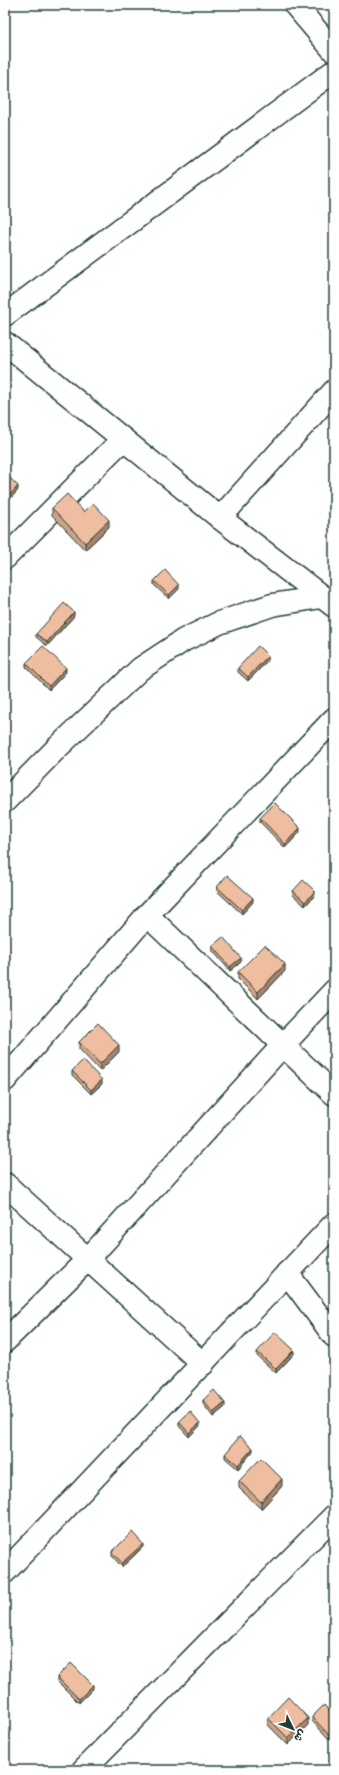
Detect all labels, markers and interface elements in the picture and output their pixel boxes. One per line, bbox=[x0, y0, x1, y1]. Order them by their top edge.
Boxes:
north arrow bbox=[273, 1709, 313, 1749]
text: ش bbox=[291, 1727, 309, 1744]

